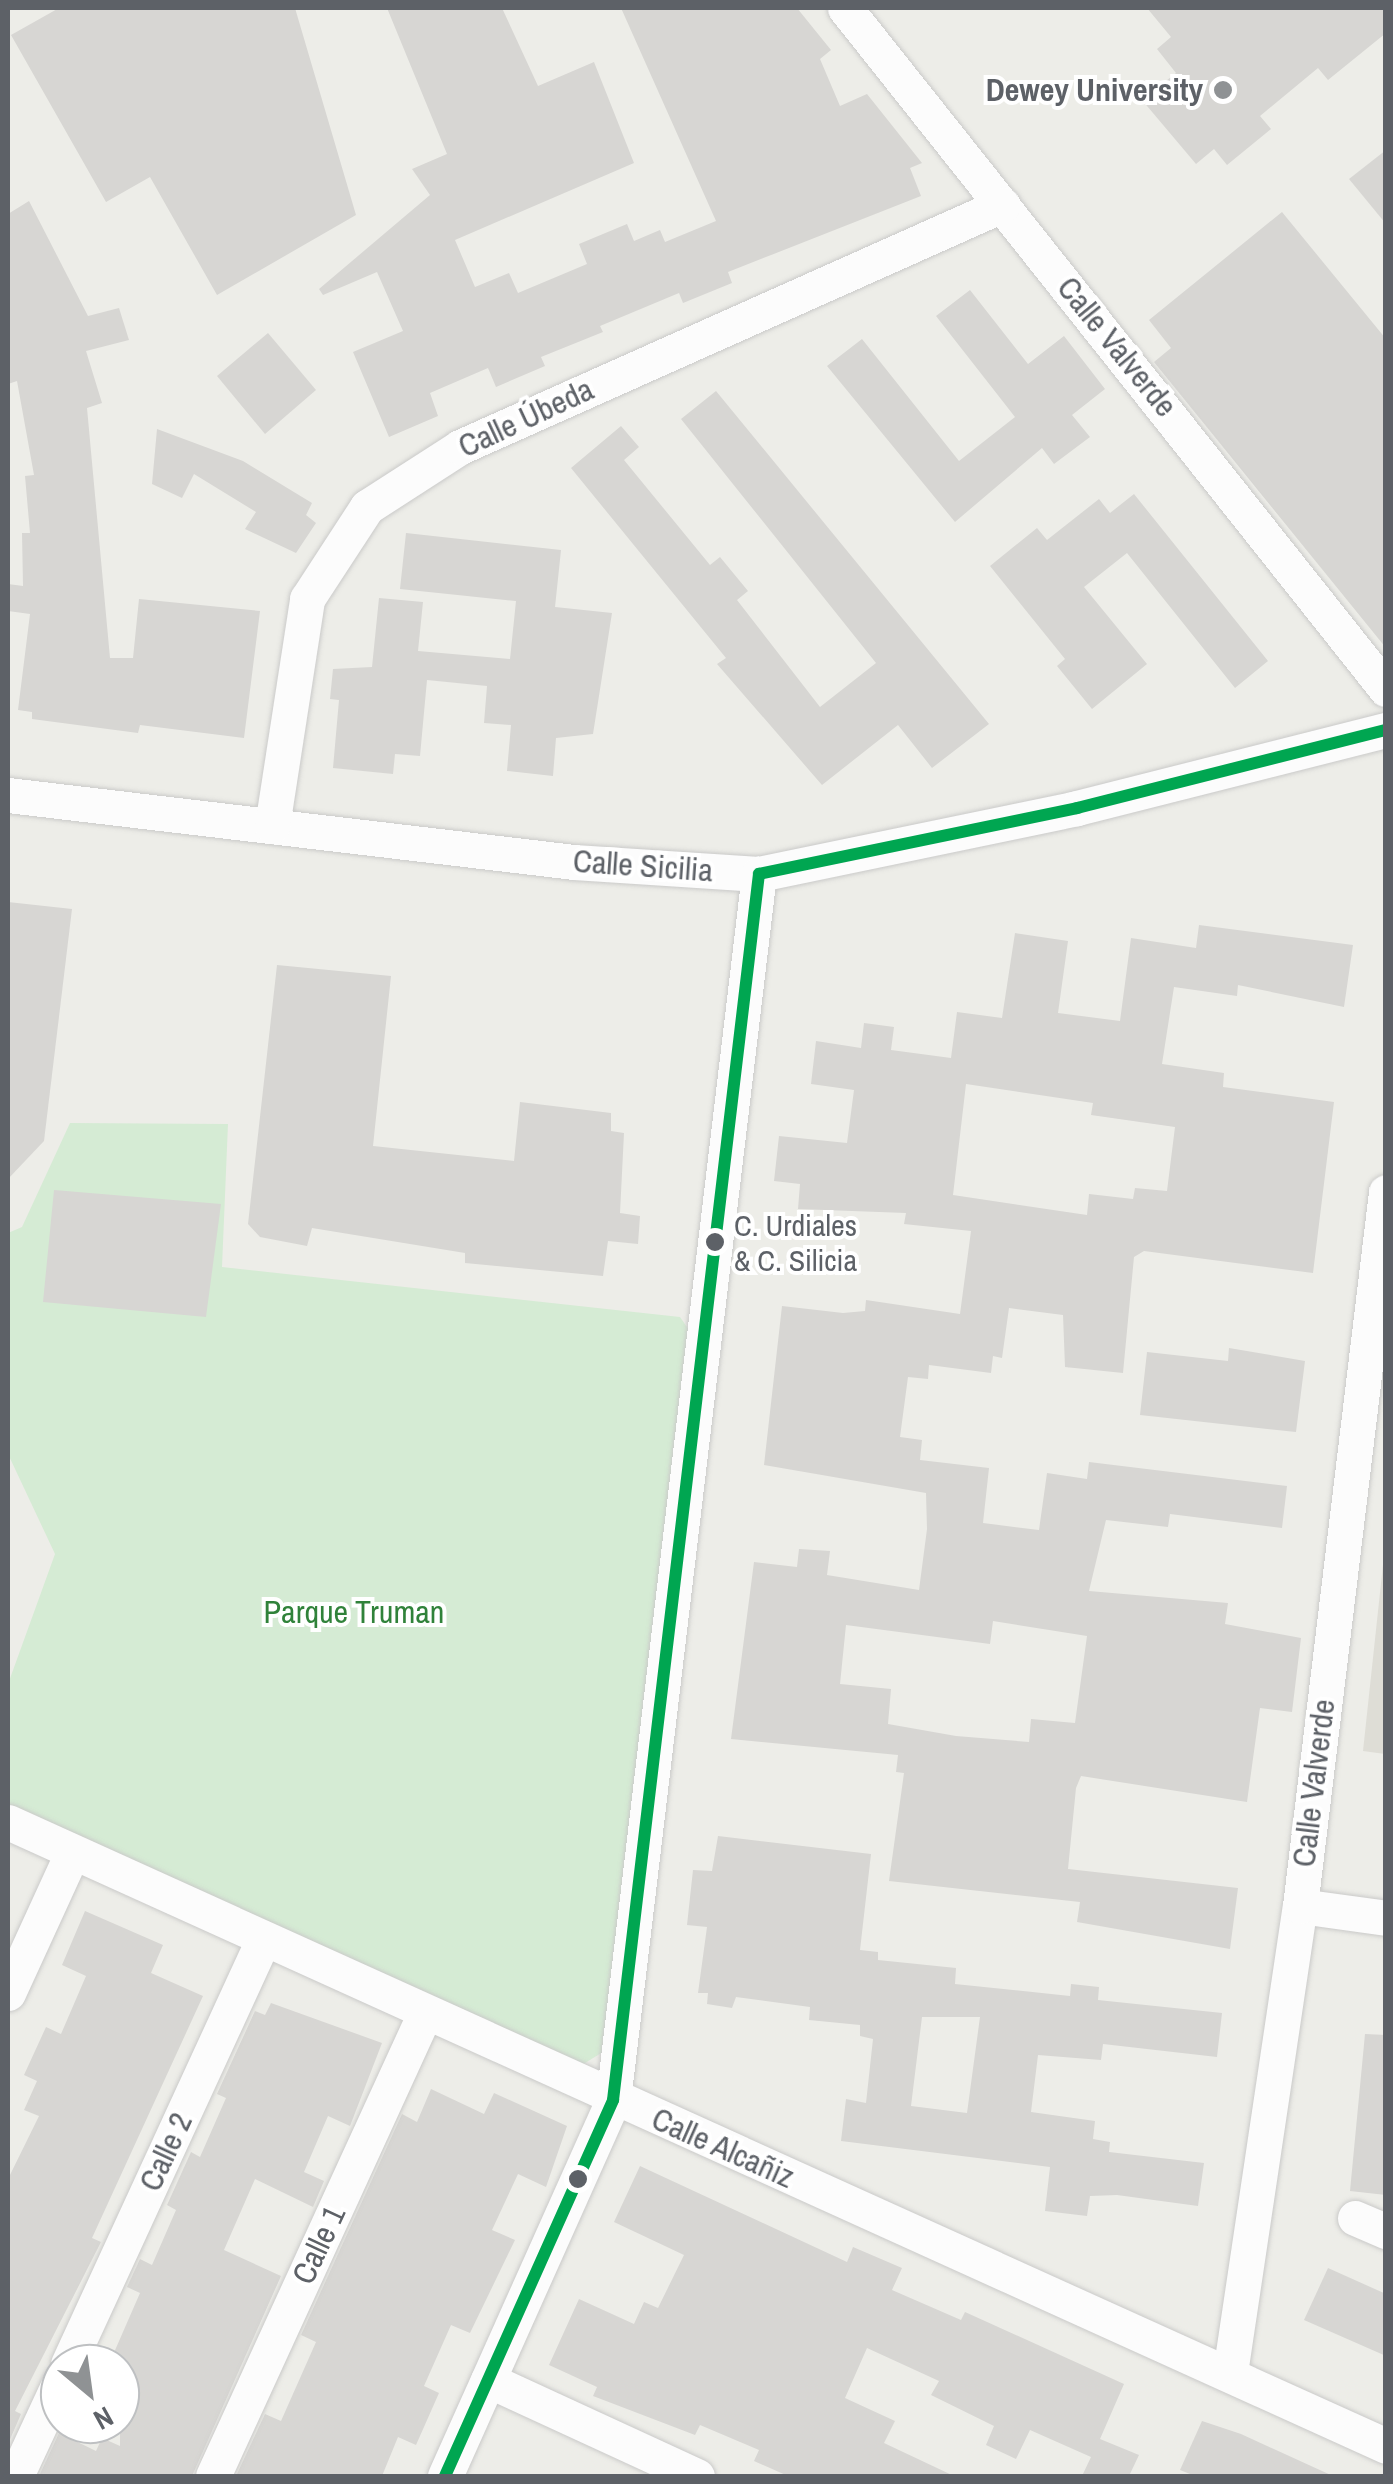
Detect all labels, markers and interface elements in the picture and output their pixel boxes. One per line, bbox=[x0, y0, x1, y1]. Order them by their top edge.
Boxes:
place label: Dewey University bbox=[986, 71, 1203, 109]
marker: Dewey University bbox=[1212, 79, 1234, 101]
street label: Calle Valverde bbox=[1049, 269, 1185, 425]
street label: Calle Úbeda bbox=[452, 370, 600, 466]
street label: Calle Sicilia bbox=[572, 842, 714, 890]
place label: C. Urdiales & C. Silicia bbox=[734, 1207, 857, 1278]
marker: C. Urdiales & C. Silicia bbox=[705, 1232, 725, 1252]
park label: Parque Truman bbox=[263, 1593, 445, 1631]
street label: Calle Valverde bbox=[1285, 1697, 1343, 1869]
street label: Calle Alcañiz bbox=[645, 2099, 801, 2197]
street label: Calle 2 bbox=[131, 2107, 201, 2197]
unlabelled marker bbox=[568, 2169, 588, 2189]
street label: Calle 1 bbox=[284, 2200, 354, 2290]
north arrow bbox=[40, 2344, 140, 2444]
text: N bbox=[87, 2398, 120, 2439]

